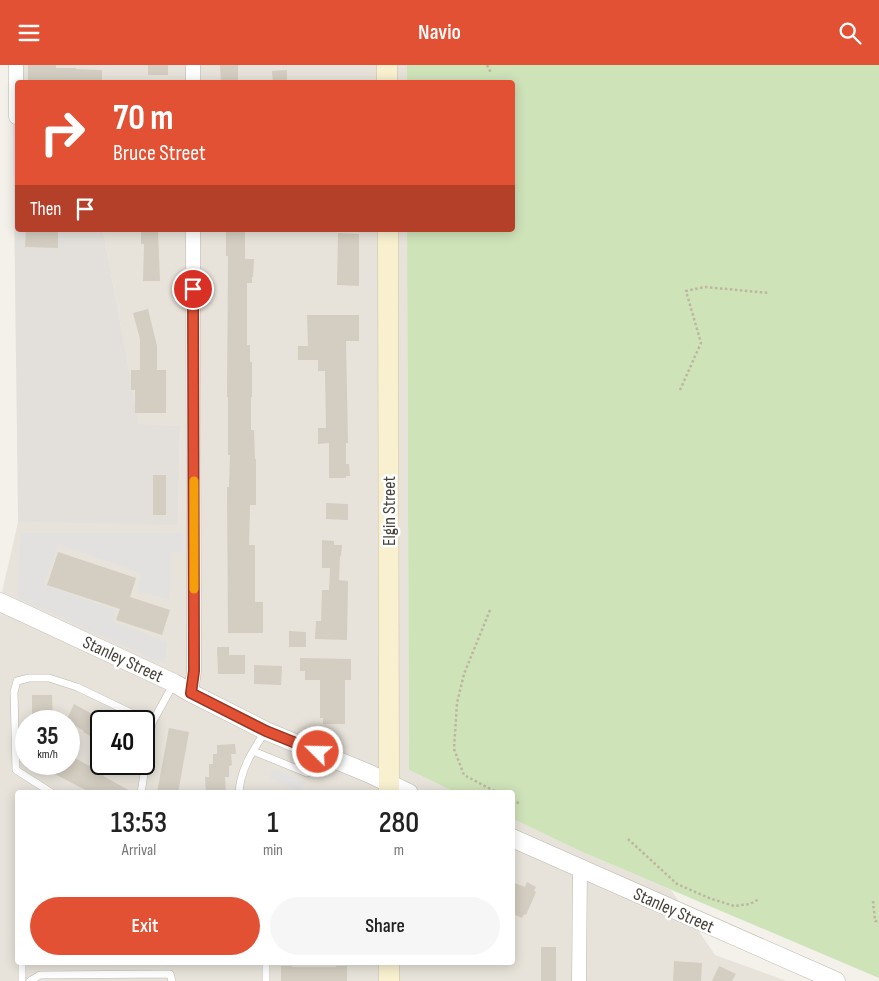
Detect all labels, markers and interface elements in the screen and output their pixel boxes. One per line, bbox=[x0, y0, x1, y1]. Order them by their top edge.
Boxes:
icon: menu bbox=[15, 19, 43, 47]
text: Navio bbox=[418, 19, 461, 46]
icon: search bbox=[836, 19, 864, 47]
text: 70 m bbox=[113, 97, 173, 140]
icon: right bbox=[30, 100, 95, 165]
text: Bruce Street bbox=[113, 140, 206, 167]
icon: arrive bbox=[71, 195, 99, 223]
text: Then bbox=[30, 198, 61, 221]
pin bbox=[172, 268, 214, 310]
icon: arrive bbox=[179, 275, 207, 303]
street label: Elgin Street bbox=[379, 476, 400, 546]
street label: Stanley Street bbox=[79, 632, 167, 687]
speed limit sign: 40 bbox=[90, 710, 155, 775]
text: 35 bbox=[36, 721, 59, 752]
position arrow bbox=[291, 725, 343, 777]
text: km/h bbox=[37, 747, 58, 762]
text: 13:53 bbox=[111, 805, 167, 841]
text: 1 bbox=[267, 805, 279, 841]
text: 280 bbox=[379, 805, 419, 841]
text: Arrival bbox=[122, 841, 156, 860]
text: min bbox=[263, 841, 283, 860]
text: m bbox=[394, 841, 404, 860]
street label: Stanley Street bbox=[630, 883, 718, 938]
button: Exit bbox=[30, 897, 260, 955]
button: Share bbox=[270, 897, 500, 955]

